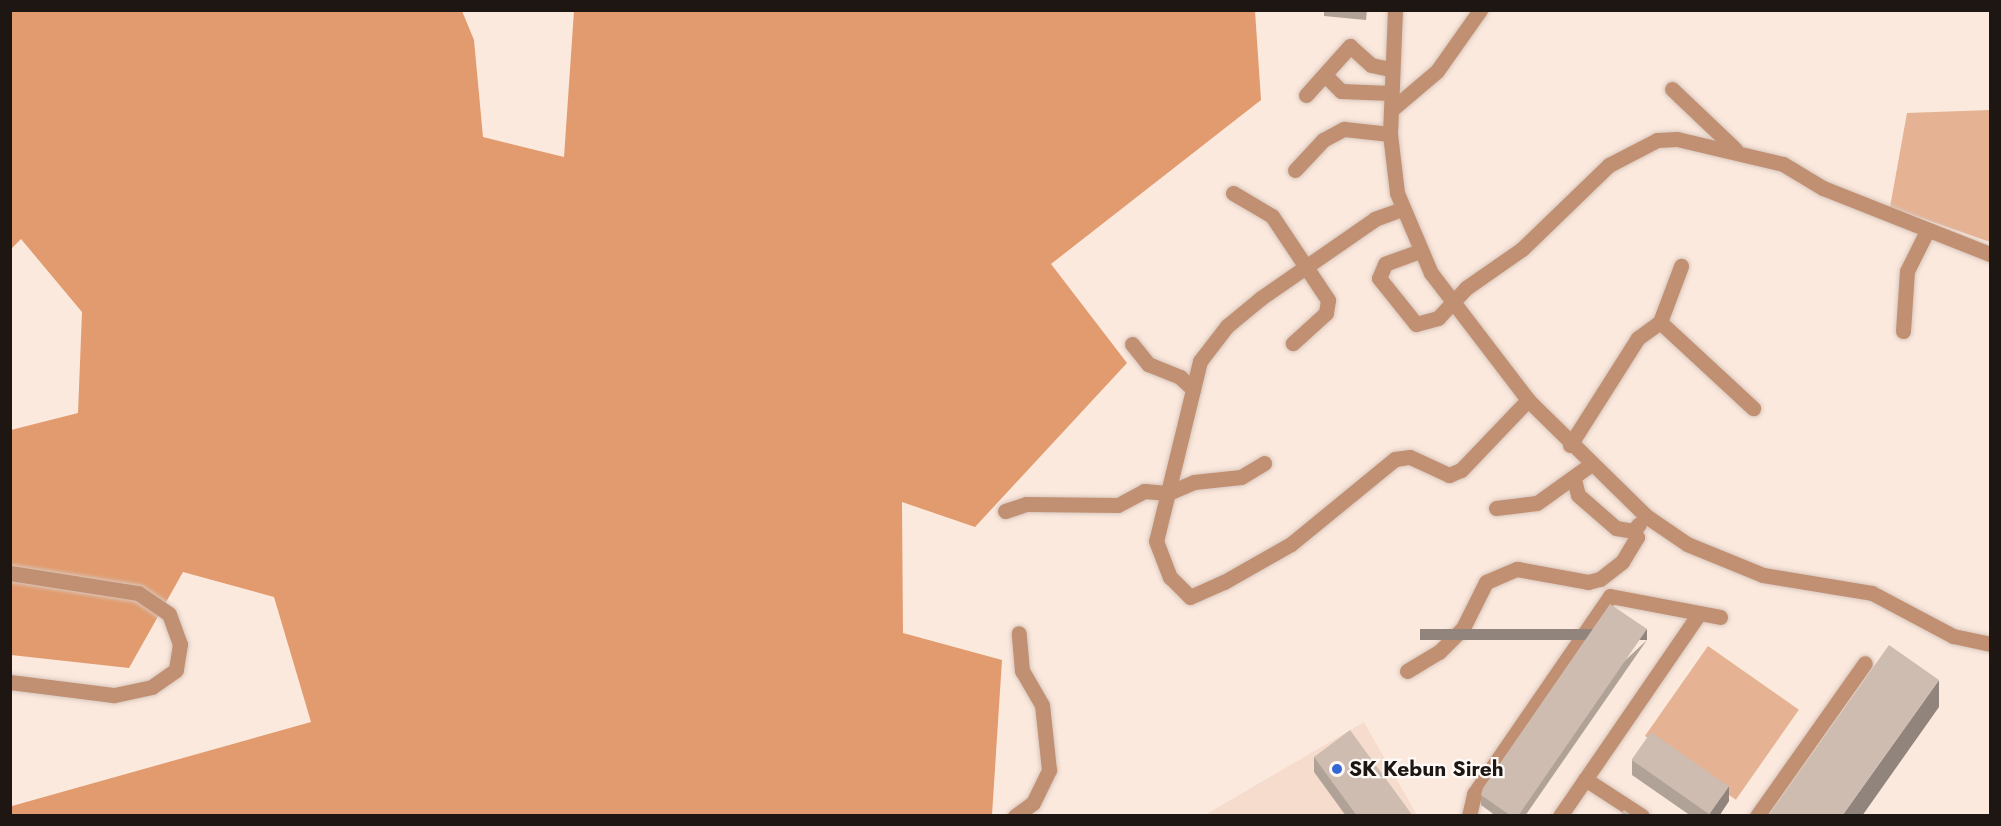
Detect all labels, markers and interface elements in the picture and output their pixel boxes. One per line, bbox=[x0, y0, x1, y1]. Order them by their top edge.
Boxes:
place label: SK Kebun Sireh bbox=[1349, 756, 1504, 782]
marker: SK Kebun Sireh bbox=[1330, 762, 1344, 776]

